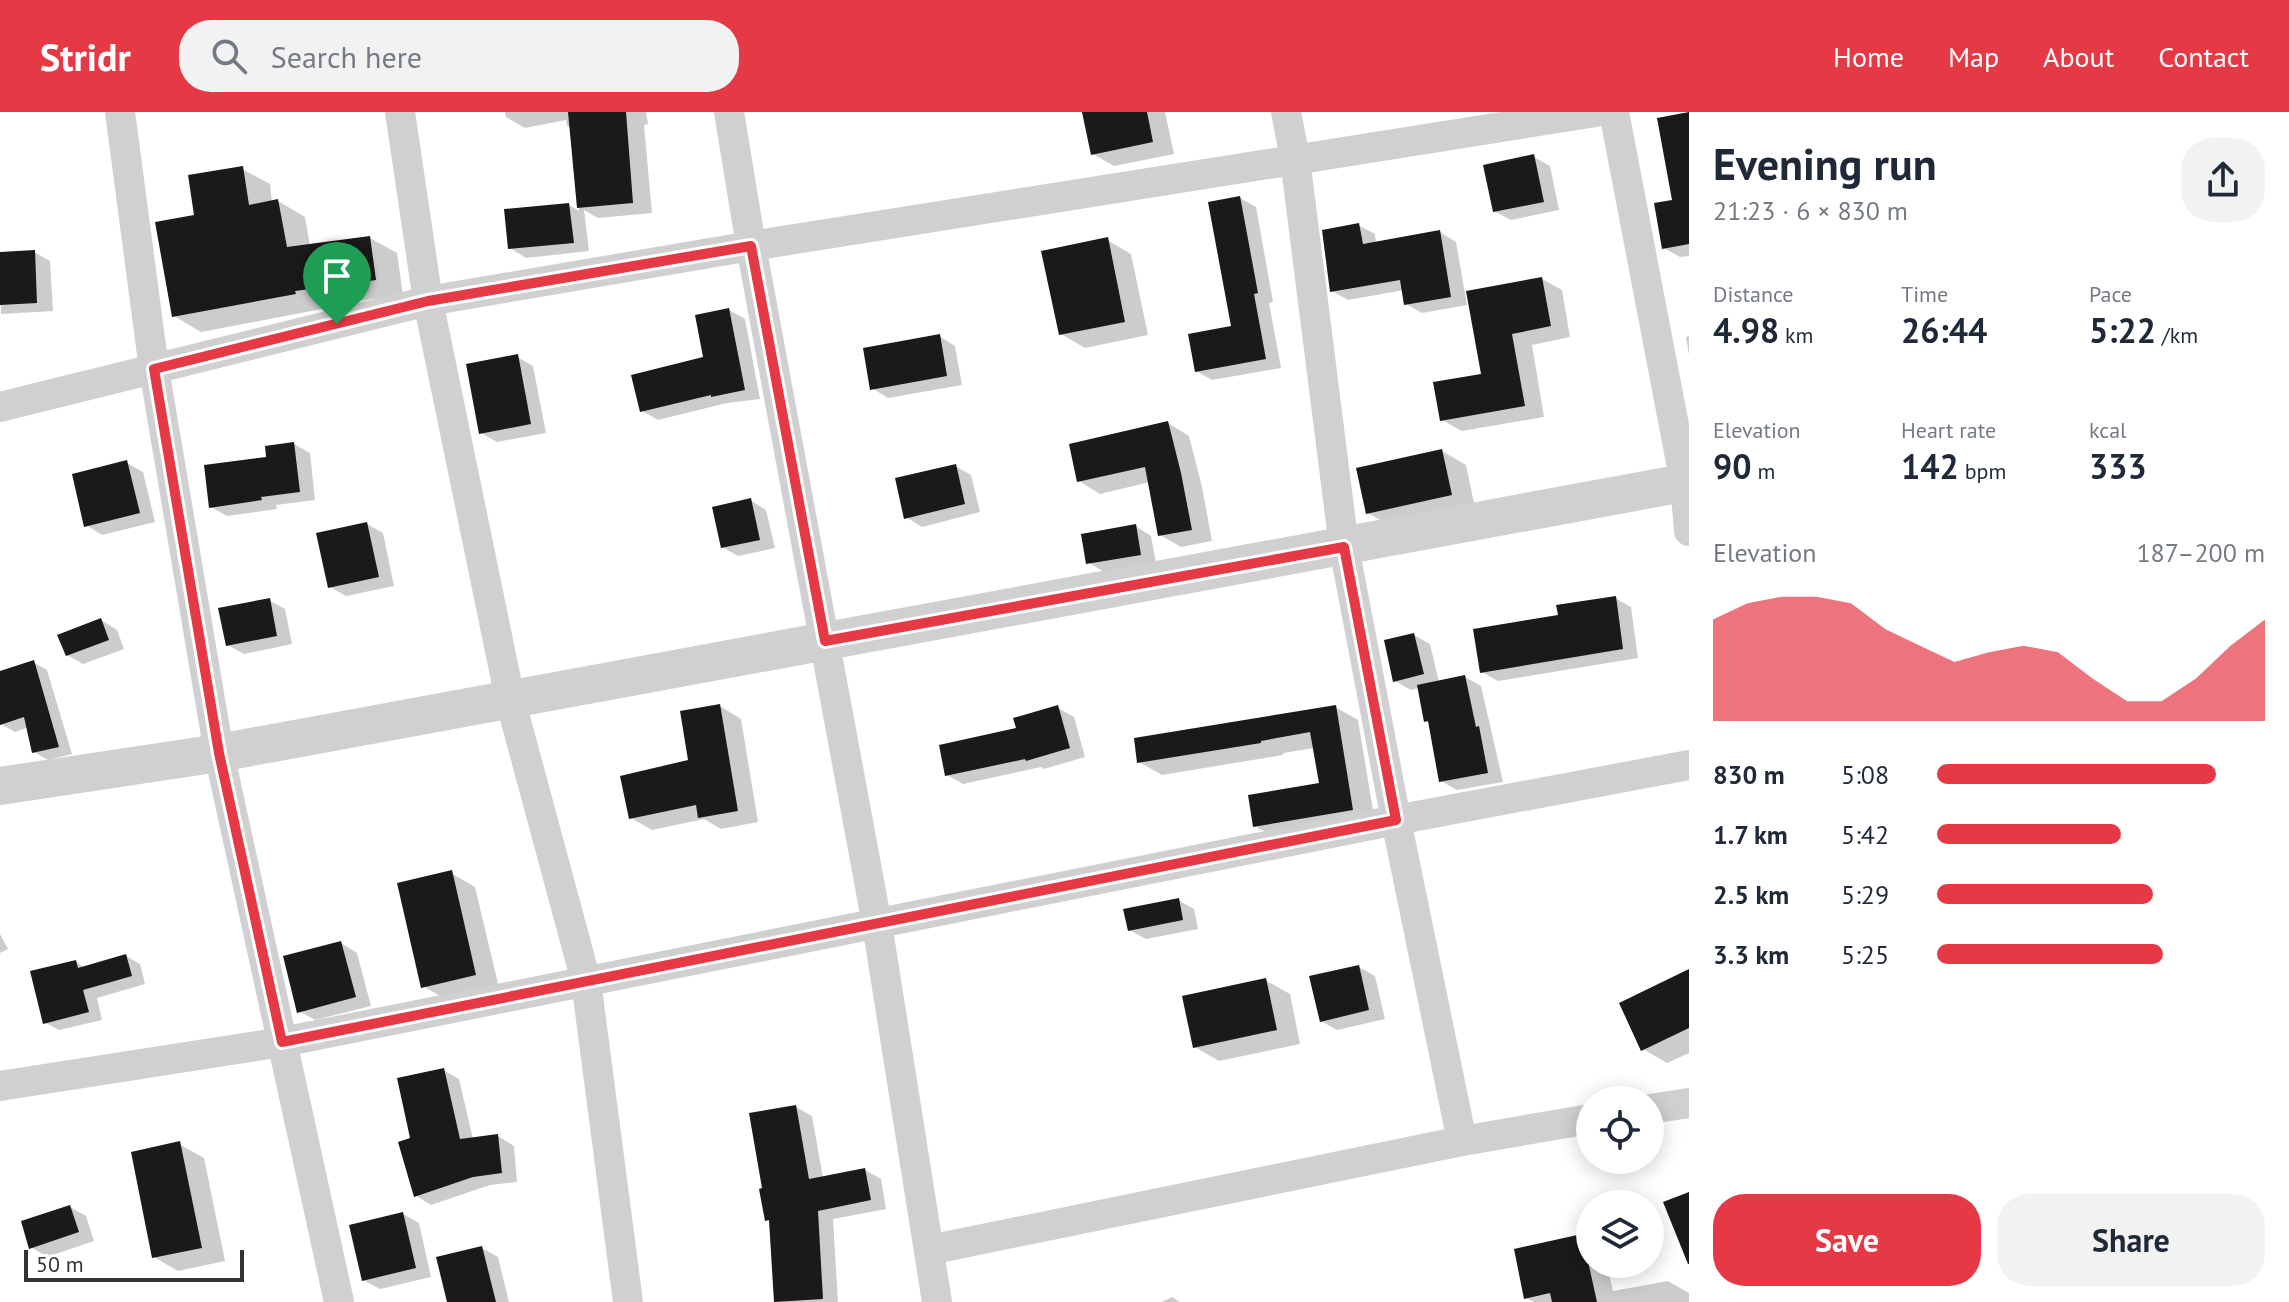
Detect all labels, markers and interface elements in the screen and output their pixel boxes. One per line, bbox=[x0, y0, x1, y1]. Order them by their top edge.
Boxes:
search box bbox=[179, 20, 739, 92]
text: Stridr bbox=[40, 32, 131, 81]
icon: search bbox=[207, 34, 251, 78]
text: Search here bbox=[271, 37, 422, 76]
text: Home bbox=[1833, 38, 1904, 75]
text: Map bbox=[1948, 38, 1999, 75]
text: About bbox=[2043, 38, 2114, 75]
text: Contact bbox=[2158, 38, 2249, 75]
text: Evening run bbox=[1713, 135, 1937, 192]
button: share bbox=[2181, 138, 2265, 222]
text: 21:23 · 6 × 830 m bbox=[1713, 194, 1908, 227]
pin bbox=[303, 242, 371, 324]
icon: arrive bbox=[315, 254, 359, 298]
text: Distance bbox=[1713, 280, 1794, 308]
text: Time bbox=[1901, 280, 1948, 308]
text: Pace bbox=[2089, 280, 2132, 308]
text: 4.98 bbox=[1713, 308, 1779, 352]
text: 26:44 bbox=[1901, 308, 1987, 352]
text: 5:22 bbox=[2089, 308, 2156, 352]
text: km bbox=[1779, 321, 1813, 349]
text: /km bbox=[2156, 321, 2198, 349]
text: Elevation bbox=[1713, 416, 1801, 444]
text: Heart rate bbox=[1901, 416, 1996, 444]
text: kcal bbox=[2089, 416, 2127, 444]
text: 90 bbox=[1713, 444, 1752, 488]
text: 142 bbox=[1901, 444, 1959, 488]
text: 333 bbox=[2089, 444, 2147, 488]
text: m bbox=[1752, 457, 1775, 485]
text: bpm bbox=[1959, 457, 2006, 485]
text: Elevation bbox=[1713, 536, 1817, 569]
text: 187–200 m bbox=[2136, 536, 2265, 569]
text: 830 m bbox=[1713, 758, 1785, 791]
text: 5:08 bbox=[1841, 758, 1889, 791]
text: 1.7 km bbox=[1713, 818, 1788, 851]
text: 5:42 bbox=[1841, 818, 1889, 851]
text: 2.5 km bbox=[1713, 878, 1789, 911]
text: 5:29 bbox=[1841, 878, 1889, 911]
text: 3.3 km bbox=[1713, 938, 1789, 971]
text: 5:25 bbox=[1841, 938, 1889, 971]
map controls bbox=[1576, 1086, 1664, 1278]
button: locate bbox=[1576, 1086, 1664, 1174]
button: layers bbox=[1576, 1190, 1664, 1278]
button: Save bbox=[1713, 1194, 1981, 1286]
button: Share bbox=[1997, 1194, 2265, 1286]
scale bar bbox=[24, 1246, 244, 1282]
text: 50 m bbox=[36, 1250, 84, 1278]

